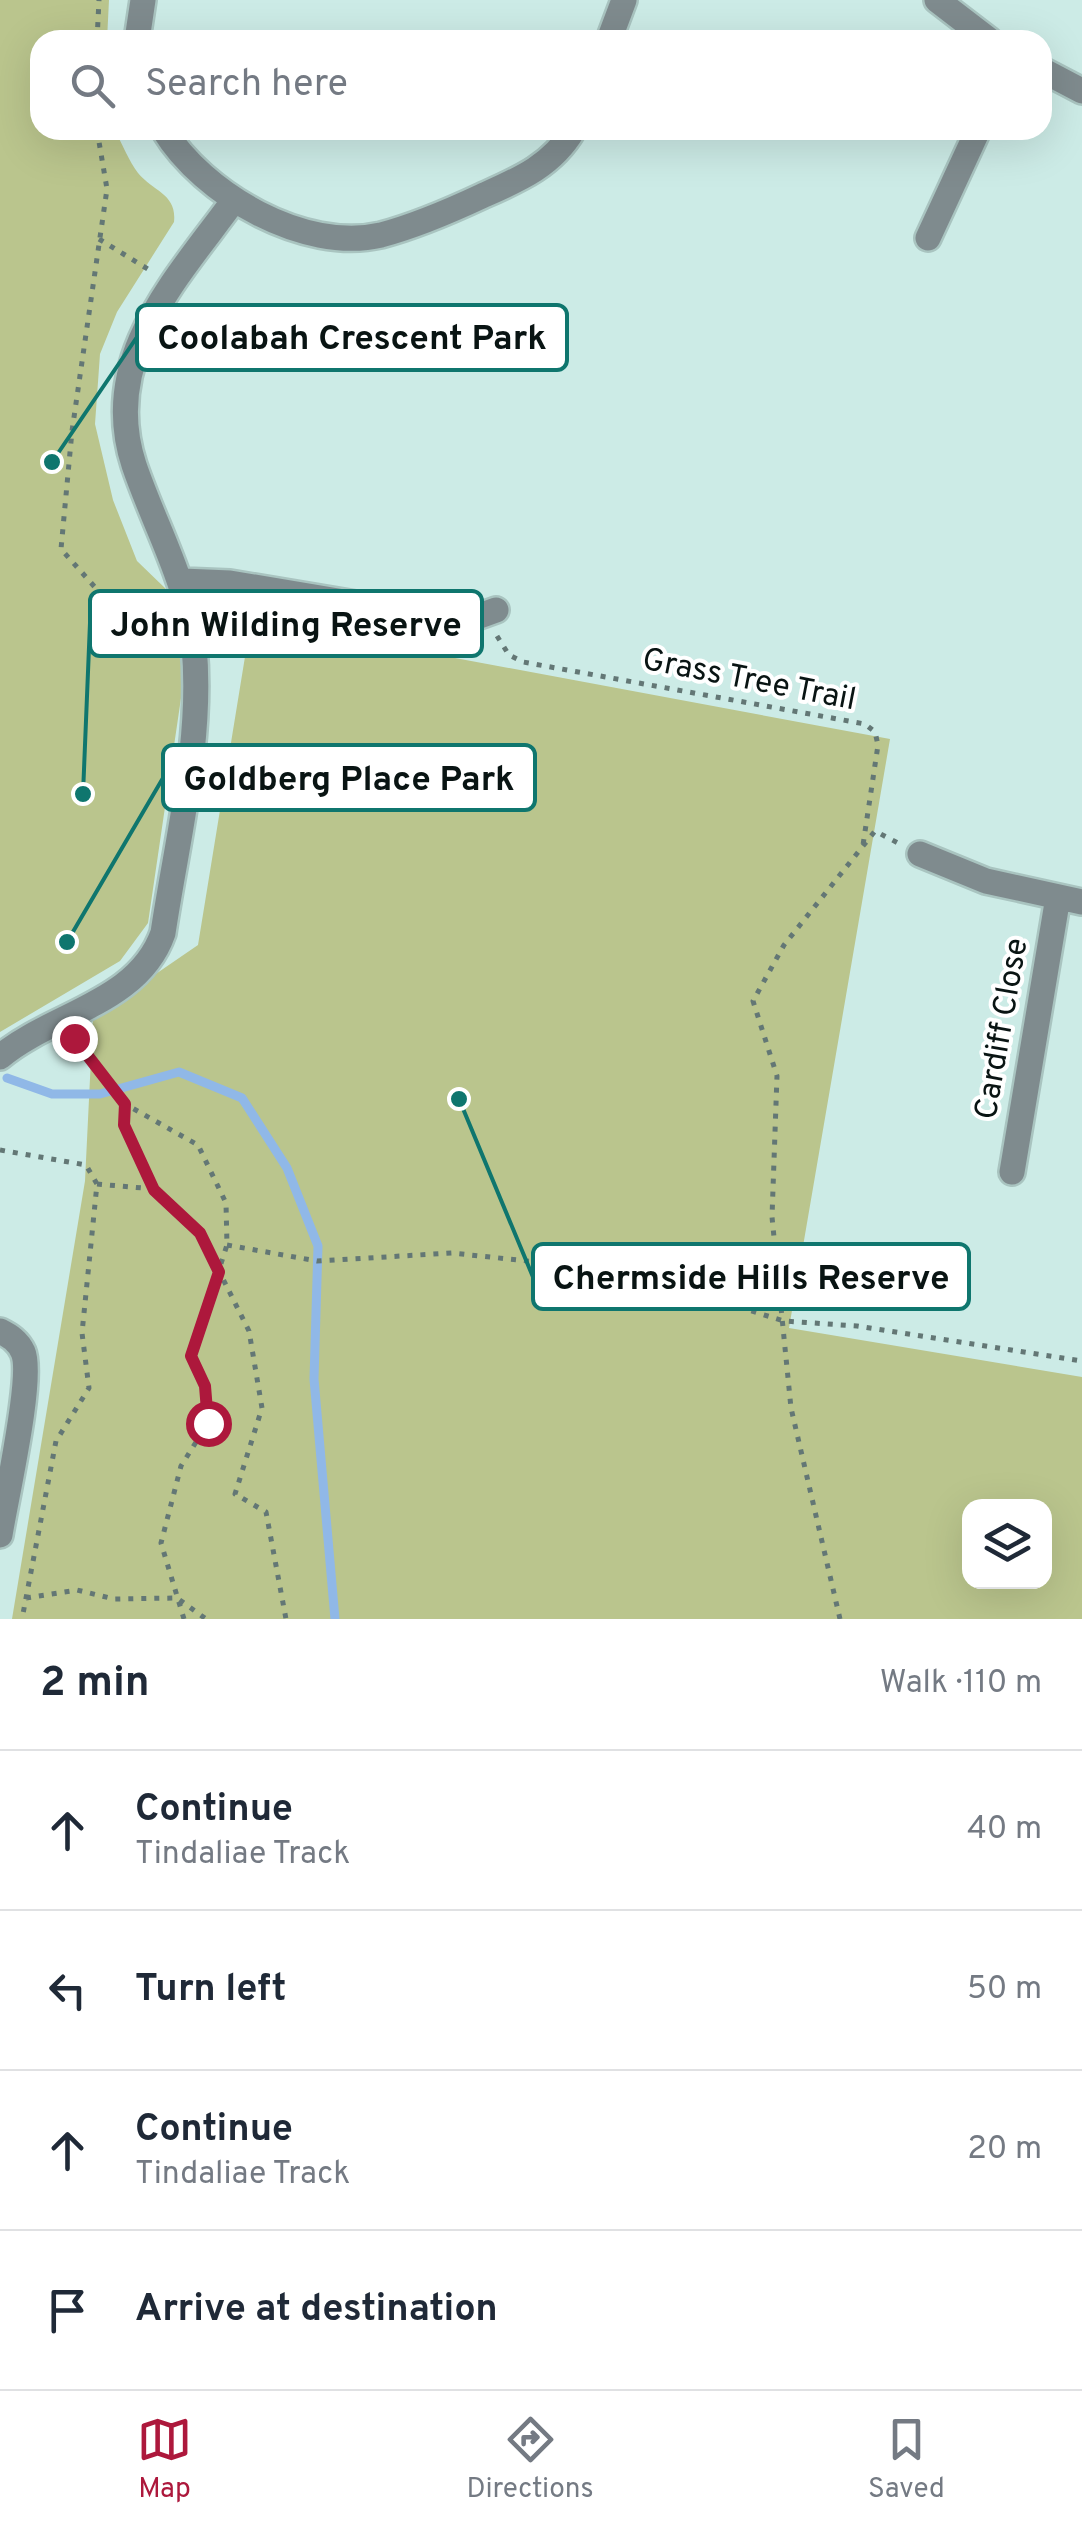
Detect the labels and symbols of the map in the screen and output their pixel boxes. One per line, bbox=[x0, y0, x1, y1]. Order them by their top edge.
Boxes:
callout: Coolabah Crescent Park bbox=[137, 305, 567, 370]
text: Coolabah Crescent Park bbox=[157, 318, 547, 362]
callout: John Wilding Reserve bbox=[90, 591, 482, 656]
text: John Wilding Reserve bbox=[110, 605, 462, 649]
street label: Grass Tree Trail bbox=[639, 641, 859, 721]
callout: Goldberg Place Park bbox=[163, 745, 535, 810]
text: Goldberg Place Park bbox=[183, 759, 515, 803]
street label: Cardiff Close bbox=[967, 935, 1039, 1123]
route end bbox=[52, 1016, 98, 1062]
callout: Chermside Hills Reserve bbox=[533, 1244, 969, 1309]
text: Chermside Hills Reserve bbox=[553, 1258, 949, 1302]
route start bbox=[186, 1401, 232, 1447]

